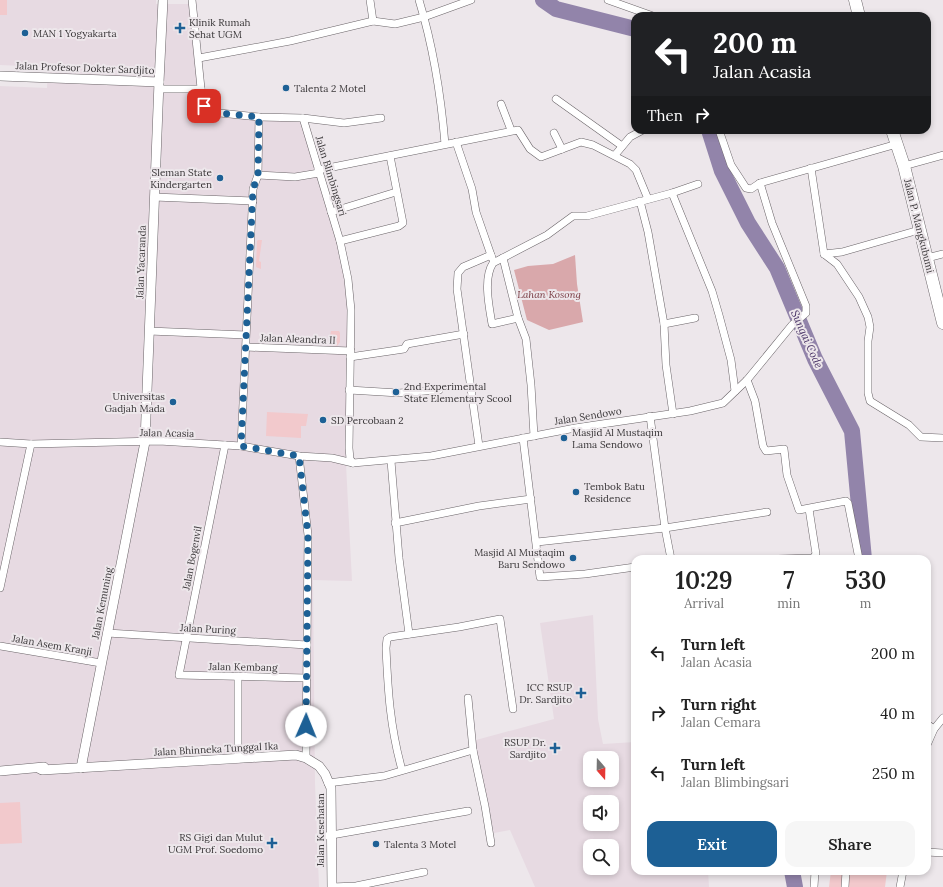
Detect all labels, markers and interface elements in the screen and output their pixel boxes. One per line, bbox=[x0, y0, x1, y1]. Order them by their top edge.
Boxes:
place label: Klinik Rumah Sehat UGM bbox=[189, 16, 251, 41]
marker: Klinik Rumah Sehat UGM bbox=[174, 22, 186, 34]
text: 200 m bbox=[713, 25, 797, 61]
place label: MAN 1 Yogyakarta bbox=[33, 27, 117, 40]
marker: MAN 1 Yogyakarta bbox=[20, 28, 30, 38]
icon: left bbox=[647, 28, 699, 80]
street label: Jalan Profesor Dokter Sardjito bbox=[14, 59, 155, 77]
text: Jalan Acasia bbox=[713, 60, 811, 83]
place label: Talenta 2 Motel bbox=[294, 82, 366, 95]
marker: Talenta 2 Motel bbox=[281, 83, 291, 93]
pin bbox=[187, 89, 221, 123]
icon: arrive bbox=[193, 95, 215, 117]
icon: right bbox=[691, 104, 713, 126]
text: Then bbox=[647, 106, 683, 125]
street label: Jalan Blimbingsari bbox=[312, 133, 349, 218]
place label: Sleman State Kindergarten bbox=[150, 166, 213, 191]
marker: Sleman State Kindergarten bbox=[215, 173, 225, 183]
street label: Jalan P. Mangkubumi bbox=[901, 177, 937, 275]
street label: Jalan Yacaranda bbox=[133, 225, 149, 300]
park label: Lahan Kosong bbox=[517, 288, 581, 301]
water label: Sungai Code bbox=[788, 308, 826, 370]
street label: Jalan Aleandra II bbox=[259, 331, 336, 347]
place label: 2nd Experimental State Elementary Scool bbox=[404, 380, 512, 405]
marker: 2nd Experimental State Elementary Scool bbox=[391, 387, 401, 397]
place label: Universitas Gadjah Mada bbox=[104, 390, 165, 415]
marker: Universitas Gadjah Mada bbox=[168, 397, 178, 407]
street label: Jalan Sendowo bbox=[552, 404, 623, 428]
place label: SD Percobaan 2 bbox=[331, 414, 404, 427]
marker: SD Percobaan 2 bbox=[318, 415, 328, 425]
street label: Jalan Acasia bbox=[139, 426, 194, 440]
place label: Masjid Al Mustaqim Lama Sendowo bbox=[572, 426, 663, 451]
marker: Masjid Al Mustaqim Lama Sendowo bbox=[559, 433, 569, 443]
place label: Tembok Batu Residence bbox=[584, 480, 645, 505]
marker: Tembok Batu Residence bbox=[571, 487, 581, 497]
street label: Jalan Bogenvil bbox=[179, 525, 205, 592]
place label: Masjid Al Mustaqim Baru Sendowo bbox=[474, 546, 565, 571]
marker: Masjid Al Mustaqim Baru Sendowo bbox=[568, 553, 578, 563]
text: 10:29 bbox=[676, 565, 733, 596]
text: 7 bbox=[783, 565, 794, 596]
text: 530 bbox=[845, 565, 886, 596]
street label: Jalan Kemuning bbox=[88, 566, 115, 641]
text: Arrival bbox=[684, 595, 724, 612]
text: min bbox=[777, 595, 800, 612]
text: m bbox=[860, 595, 871, 612]
street label: Jalan Puring bbox=[179, 621, 237, 637]
street label: Jalan Asem Kranji bbox=[10, 631, 93, 658]
text: Turn left bbox=[681, 635, 745, 654]
icon: left bbox=[647, 642, 669, 664]
text: 200 m bbox=[871, 644, 915, 663]
text: Jalan Acasia bbox=[681, 654, 752, 671]
street label: Jalan Kembang bbox=[207, 660, 278, 674]
place label: ICC RSUP Dr. Sardjito bbox=[519, 681, 572, 706]
marker: ICC RSUP Dr. Sardjito bbox=[575, 687, 587, 699]
text: Turn right bbox=[681, 695, 757, 714]
icon: right bbox=[647, 702, 669, 724]
text: 40 m bbox=[880, 704, 915, 723]
position arrow bbox=[285, 705, 327, 747]
text: Jalan Cemara bbox=[681, 714, 761, 731]
place label: RSUP Dr. Sardjito bbox=[504, 736, 546, 761]
street label: Jalan Bhinneka Tunggal Ika bbox=[152, 739, 279, 759]
marker: RSUP Dr. Sardjito bbox=[549, 742, 561, 754]
north arrow bbox=[583, 751, 619, 787]
map controls bbox=[583, 751, 619, 875]
text: Turn left bbox=[681, 755, 745, 774]
icon: left bbox=[647, 762, 669, 784]
text: 250 m bbox=[872, 764, 915, 783]
text: Jalan Blimbingsari bbox=[681, 774, 789, 791]
street label: Jalan Kesehatan bbox=[314, 793, 327, 868]
button: sound bbox=[583, 795, 619, 831]
button: Exit bbox=[647, 821, 777, 867]
button: Share bbox=[785, 821, 915, 867]
place label: RS Gigi dan Mulut UGM Prof. Soedomo bbox=[168, 831, 263, 856]
marker: RS Gigi dan Mulut UGM Prof. Soedomo bbox=[266, 837, 278, 849]
place label: Talenta 3 Motel bbox=[384, 838, 457, 851]
marker: Talenta 3 Motel bbox=[371, 839, 381, 849]
button: search bbox=[583, 839, 619, 875]

